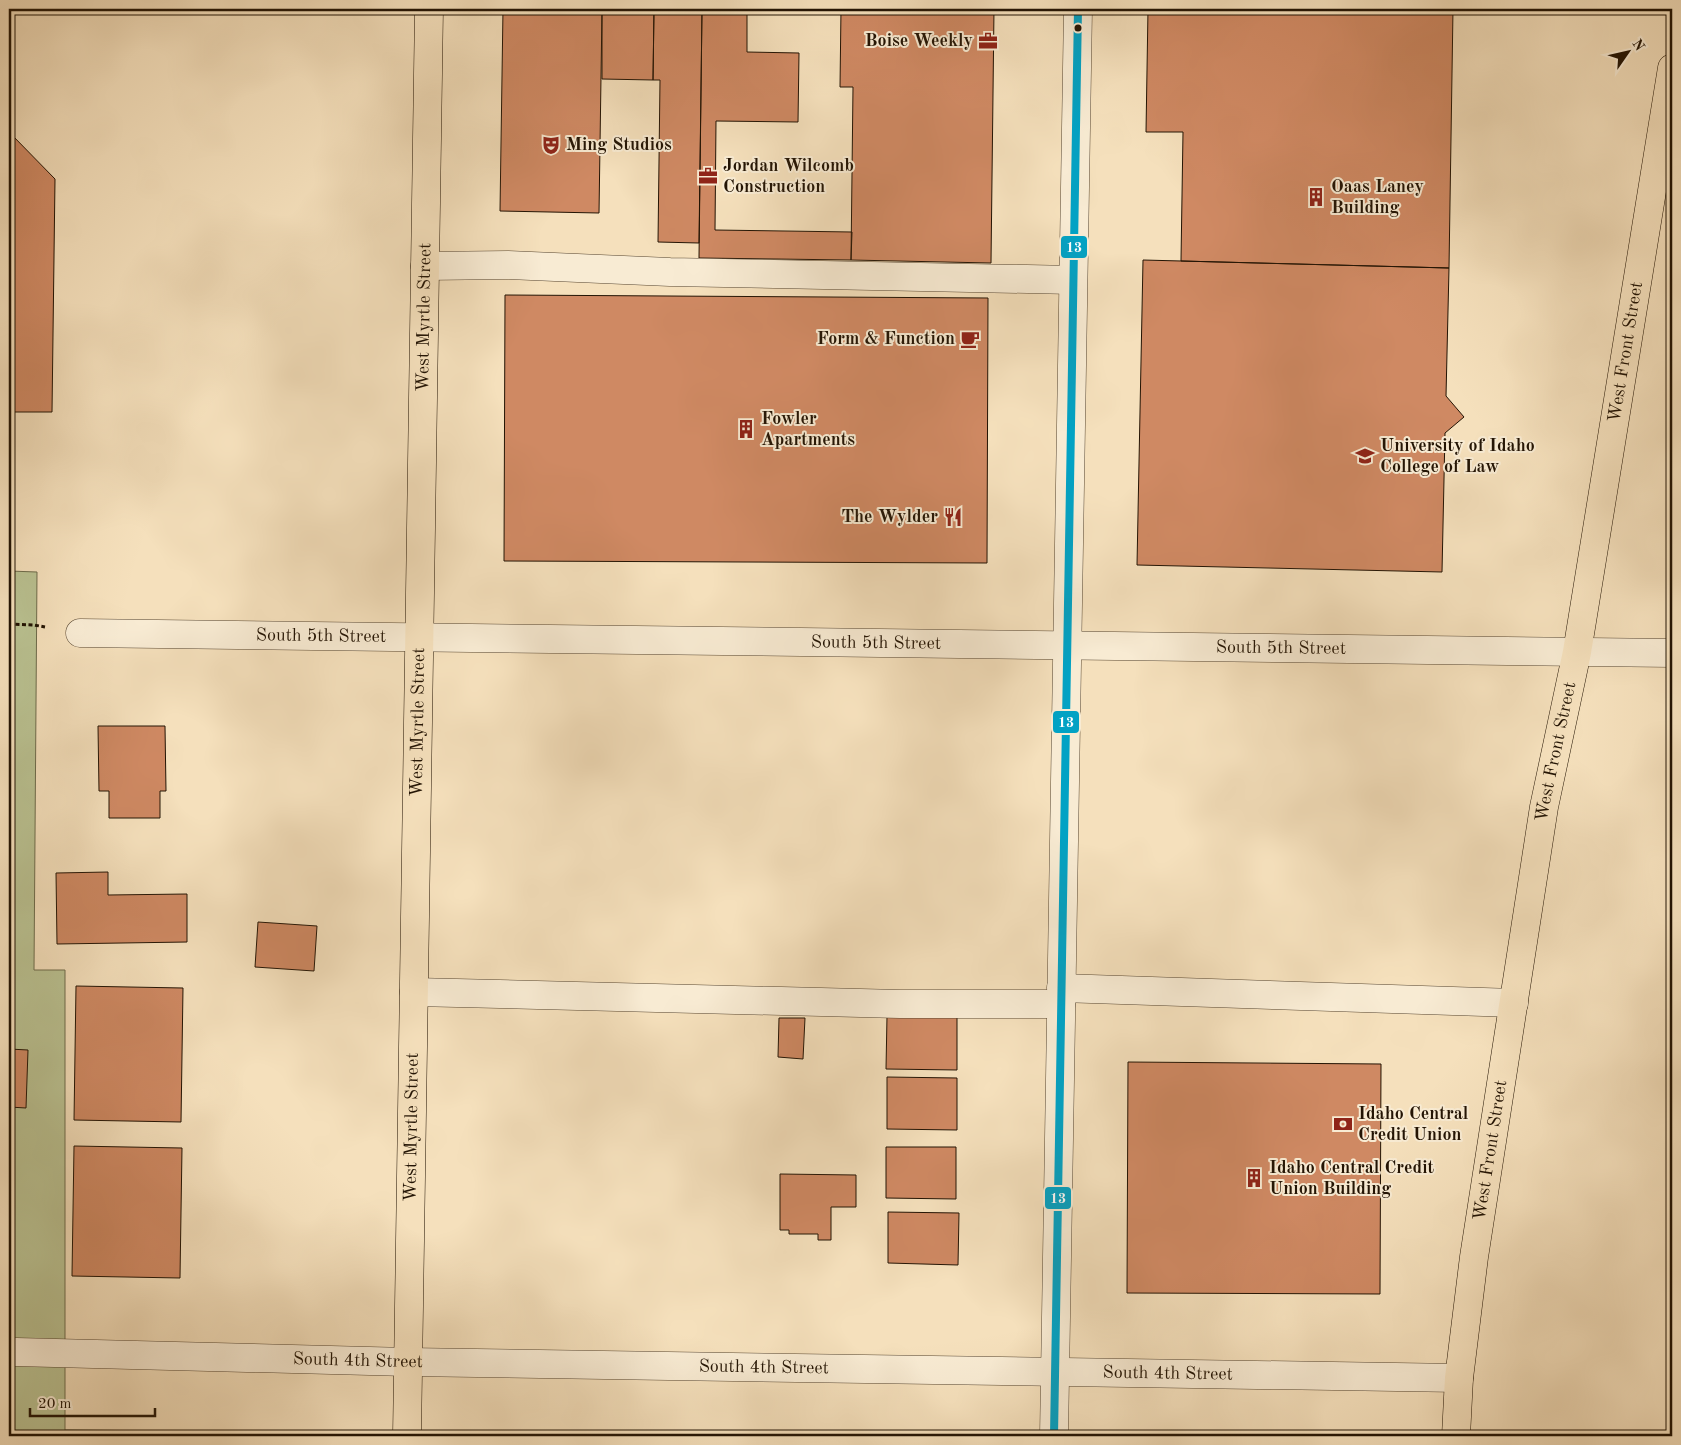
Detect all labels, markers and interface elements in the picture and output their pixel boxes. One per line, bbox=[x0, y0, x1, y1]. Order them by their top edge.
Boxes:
unlabelled marker bbox=[1073, 23, 1083, 33]
north arrow bbox=[1604, 28, 1654, 78]
office icon: Boise Weekly bbox=[977, 30, 999, 52]
place label: Boise Weekly bbox=[865, 32, 973, 50]
text: N bbox=[1629, 37, 1647, 54]
theatre icon: Ming Studios bbox=[540, 134, 562, 156]
place label: Ming Studios bbox=[566, 136, 672, 154]
place label: Jordan Wilcomb Construction bbox=[723, 157, 854, 196]
office icon: Jordan Wilcomb Construction bbox=[697, 165, 719, 187]
place label: Oaas Laney Building bbox=[1331, 178, 1424, 217]
building icon: Oaas Laney Building bbox=[1305, 186, 1327, 208]
line badge: 13 bbox=[1060, 235, 1088, 259]
text: 13 bbox=[1066, 241, 1082, 255]
street label: West Myrtle Street bbox=[414, 242, 434, 392]
street label: West Front Street bbox=[1606, 280, 1646, 424]
cafe icon: Form & Function bbox=[959, 328, 981, 350]
place label: Form & Function bbox=[817, 330, 955, 348]
place label: Fowler Apartments bbox=[761, 410, 855, 449]
building icon: Fowler Apartments bbox=[735, 418, 757, 440]
place label: University of Idaho College of Law bbox=[1380, 437, 1535, 476]
school or university icon: University of Idaho College of Law bbox=[1354, 445, 1376, 467]
restaurant icon: The Wylder bbox=[942, 506, 964, 528]
place label: The Wylder bbox=[841, 508, 938, 526]
street label: South 5th Street bbox=[256, 626, 386, 646]
street label: South 5th Street bbox=[811, 633, 941, 653]
street label: South 5th Street bbox=[1216, 638, 1346, 658]
street label: West Myrtle Street bbox=[408, 647, 428, 797]
street label: West Front Street bbox=[1533, 680, 1579, 823]
line badge: 13 bbox=[1052, 710, 1080, 734]
text: 13 bbox=[1058, 716, 1074, 730]
street label: West Myrtle Street bbox=[402, 1052, 422, 1202]
street label: West Front Street bbox=[1471, 1079, 1510, 1222]
place label: Idaho Central Credit Union bbox=[1358, 1105, 1469, 1144]
bank icon: Idaho Central Credit Union bbox=[1332, 1113, 1354, 1135]
place label: Idaho Central Credit Union Building bbox=[1269, 1159, 1435, 1198]
building icon: Idaho Central Credit Union Building bbox=[1243, 1167, 1265, 1189]
line badge: 13 bbox=[1044, 1186, 1072, 1210]
text: 13 bbox=[1050, 1192, 1066, 1206]
street label: South 4th Street bbox=[293, 1350, 423, 1371]
street label: South 4th Street bbox=[699, 1357, 829, 1377]
street label: South 4th Street bbox=[1103, 1364, 1233, 1384]
scale bar bbox=[30, 1385, 155, 1417]
text: 20 m bbox=[38, 1397, 72, 1412]

